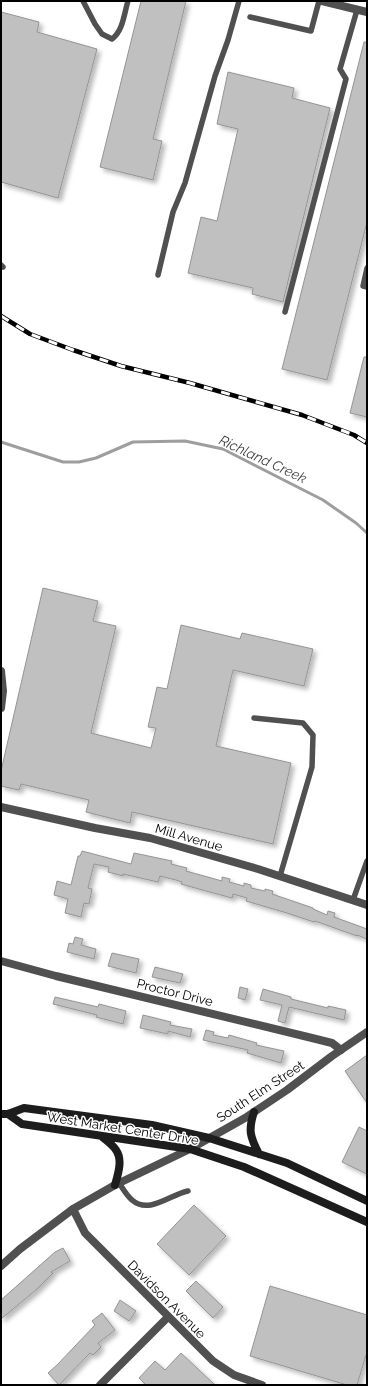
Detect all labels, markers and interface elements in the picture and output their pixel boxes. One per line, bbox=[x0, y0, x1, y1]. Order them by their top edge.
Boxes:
water label: Richland Creek bbox=[217, 432, 310, 487]
street label: Mill Avenue bbox=[153, 821, 225, 854]
street label: Proctor Drive bbox=[135, 976, 215, 1009]
street label: South Elm Street bbox=[214, 1057, 307, 1125]
street label: West Market Center Drive bbox=[46, 1109, 200, 1148]
street label: Davidson Avenue bbox=[125, 1257, 209, 1342]

